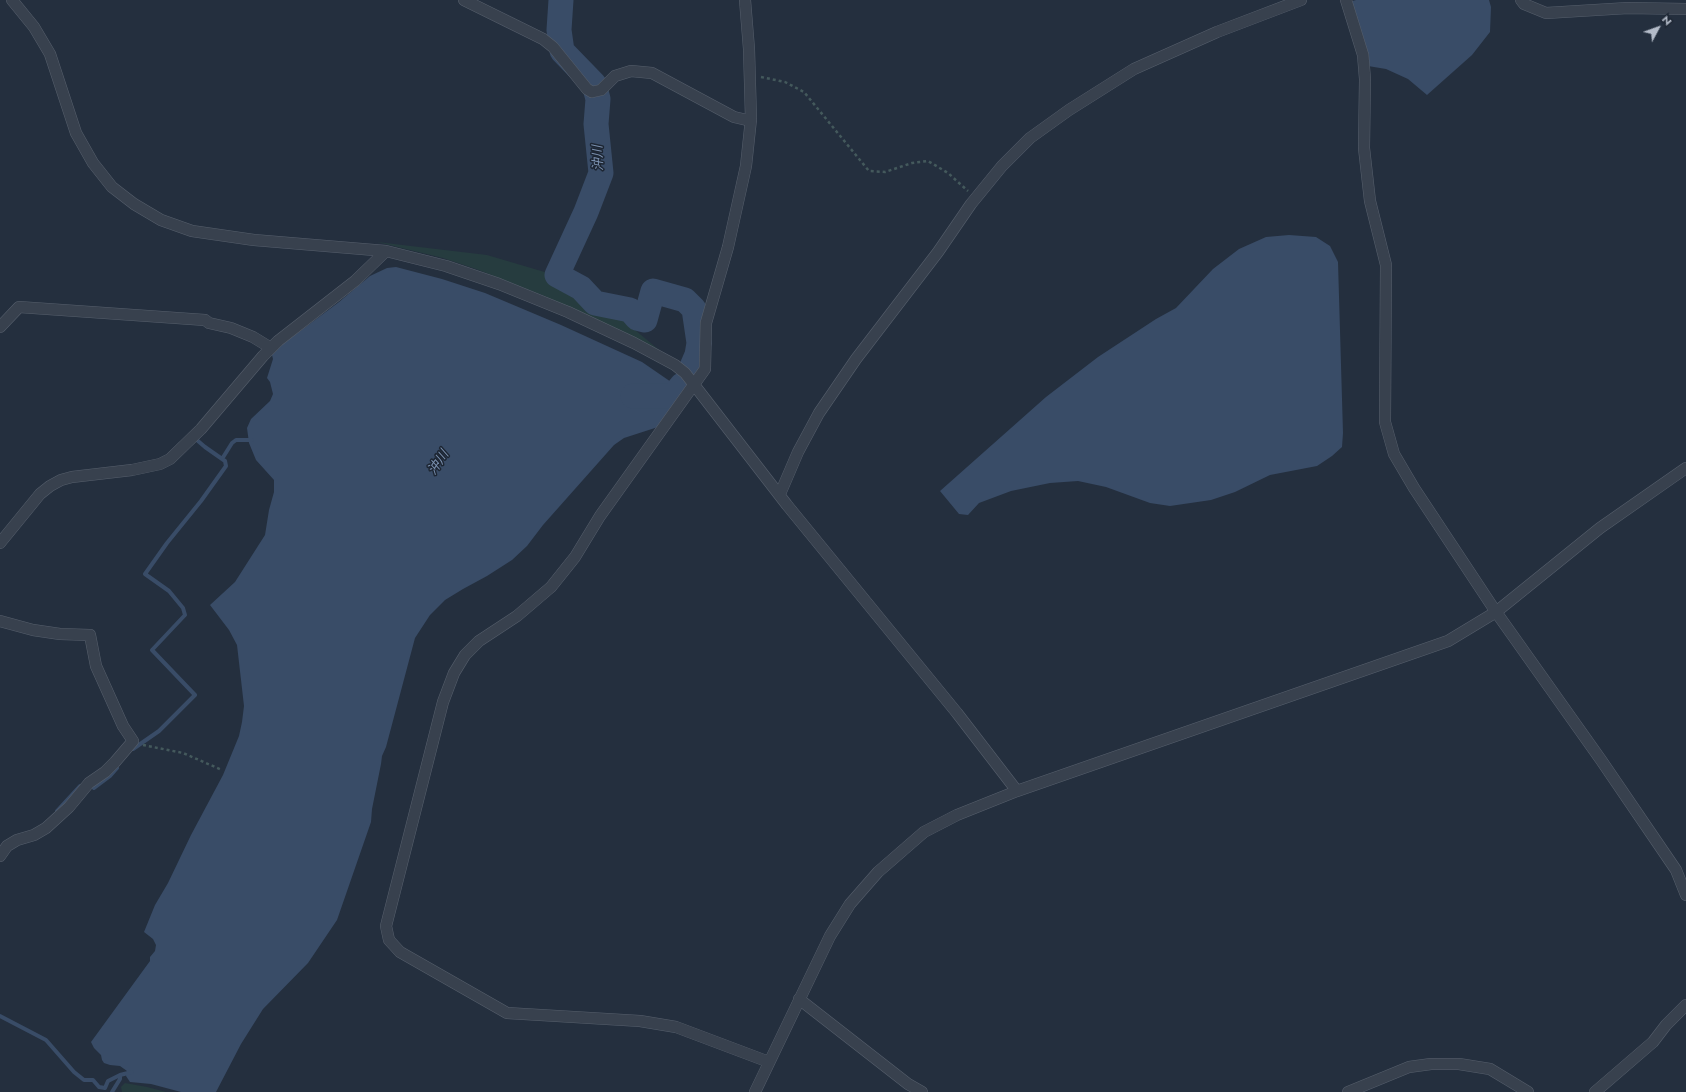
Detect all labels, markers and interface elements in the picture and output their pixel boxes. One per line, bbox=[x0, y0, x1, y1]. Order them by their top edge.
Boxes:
north arrow bbox=[1638, 8, 1678, 48]
text: N bbox=[1658, 12, 1676, 29]
water label: 沖川 bbox=[591, 145, 607, 171]
water label: 沖川 bbox=[425, 448, 453, 478]

